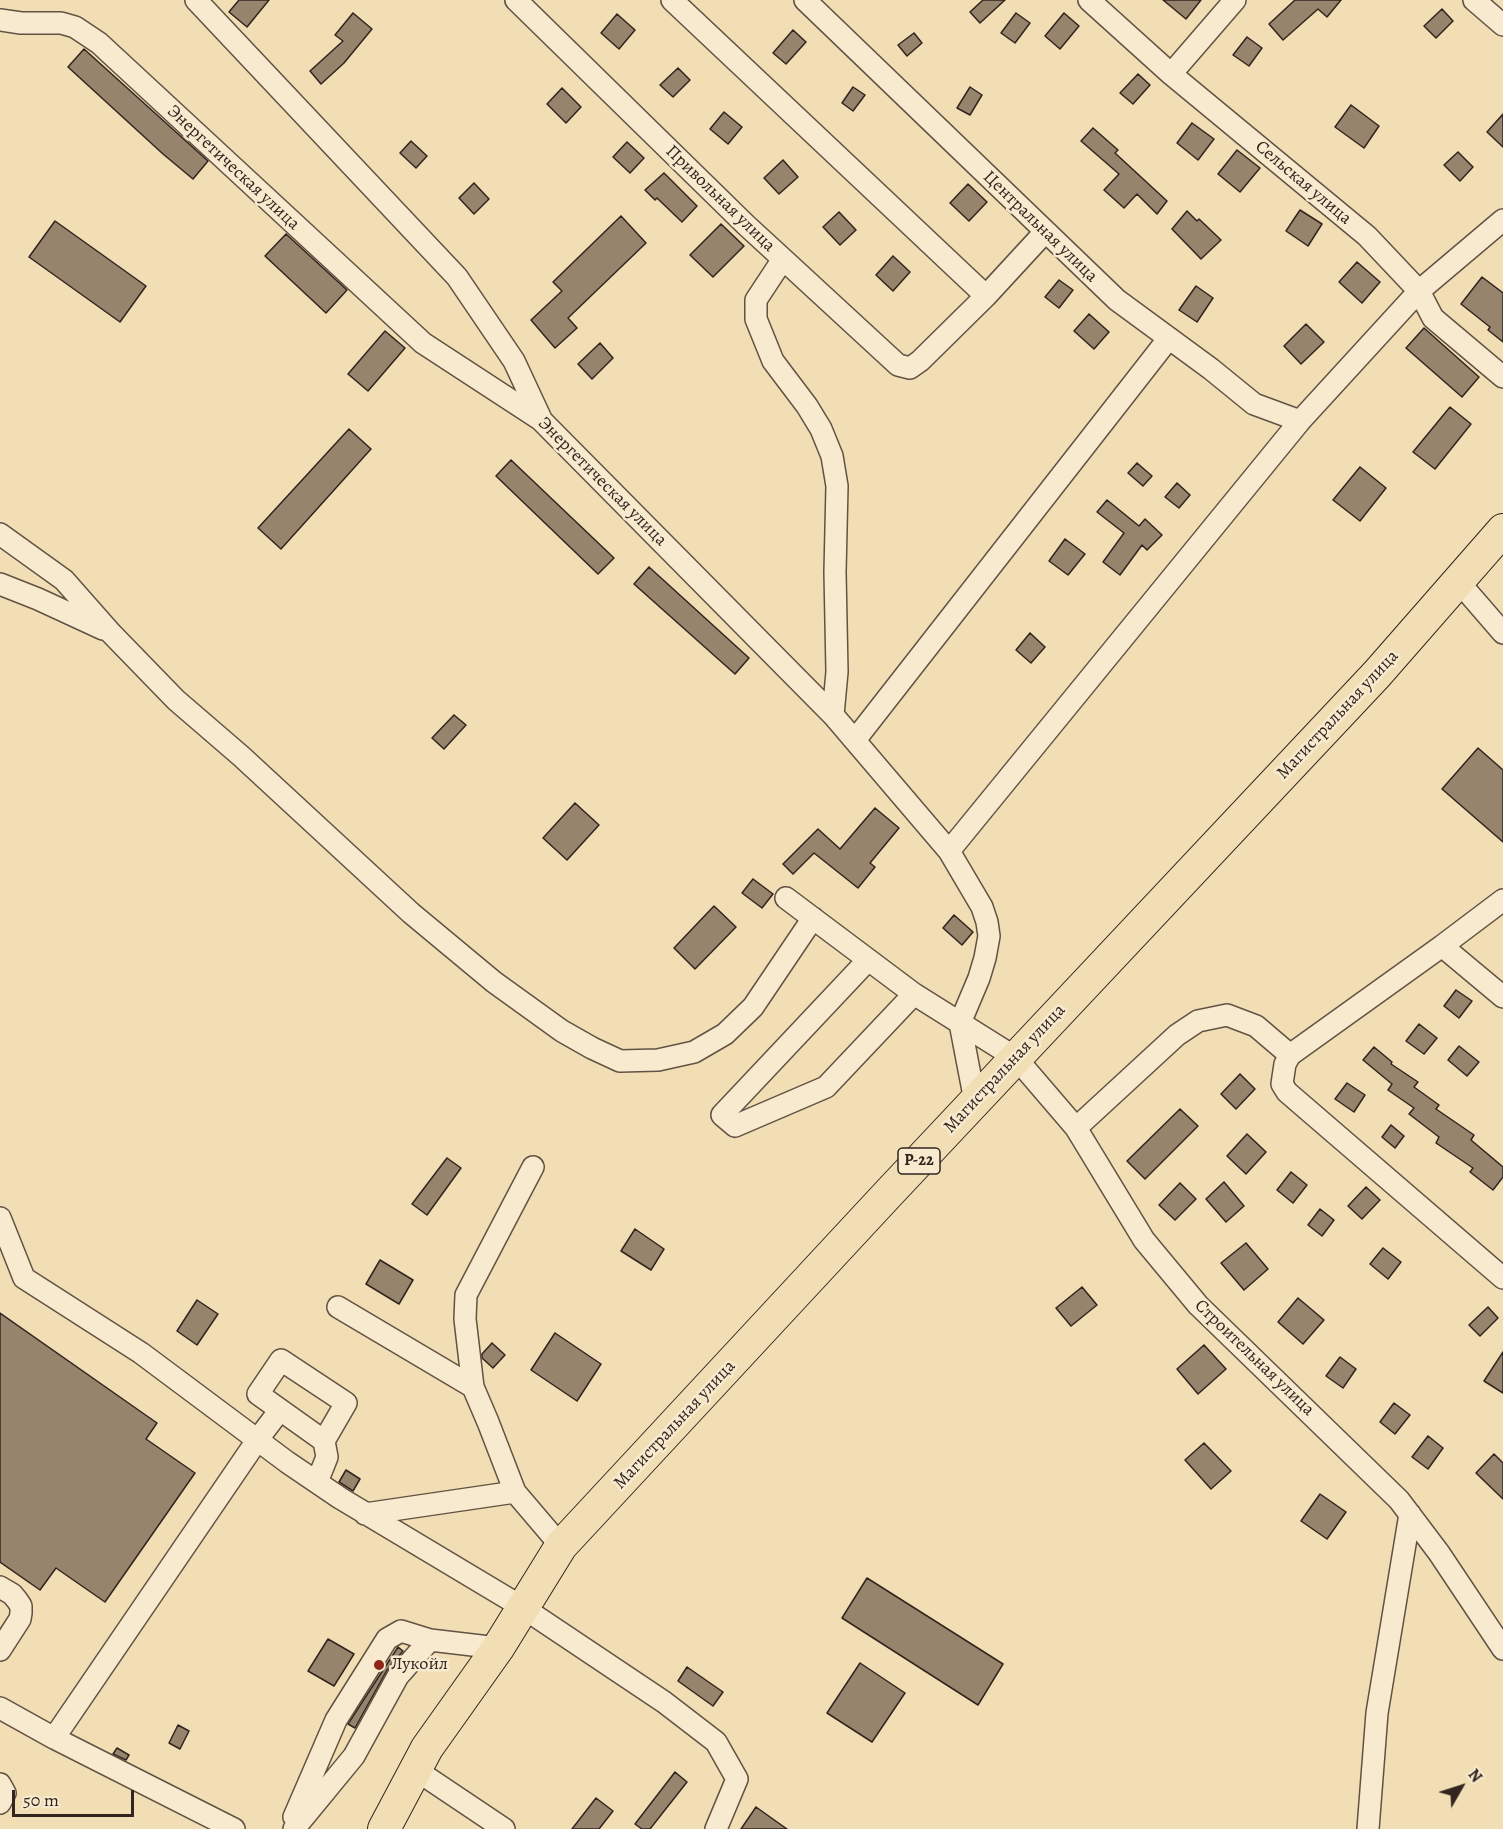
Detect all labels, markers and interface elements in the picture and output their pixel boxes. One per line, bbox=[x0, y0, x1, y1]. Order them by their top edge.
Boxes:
street label: Энергетическая улица bbox=[162, 101, 304, 235]
street label: Сельская улица bbox=[1250, 136, 1356, 230]
street label: Привольная улица bbox=[661, 141, 779, 257]
street label: Центральная улица bbox=[978, 167, 1102, 287]
street label: Энергетическая улица bbox=[533, 413, 671, 551]
street label: Магистральная улица bbox=[1273, 646, 1403, 784]
street label: Магистральная улица bbox=[940, 1000, 1070, 1138]
road number: Р-22 bbox=[898, 1148, 940, 1174]
street label: Строительная улица bbox=[1190, 1295, 1318, 1421]
street label: Магистральная улица bbox=[610, 1356, 740, 1494]
place label: Лукойл bbox=[391, 1654, 448, 1676]
marker: Лукойл bbox=[372, 1658, 386, 1672]
north arrow bbox=[1431, 1757, 1491, 1817]
text: N bbox=[1463, 1764, 1487, 1787]
scale bar bbox=[15, 1778, 136, 1816]
text: 50 m bbox=[23, 1788, 59, 1812]

